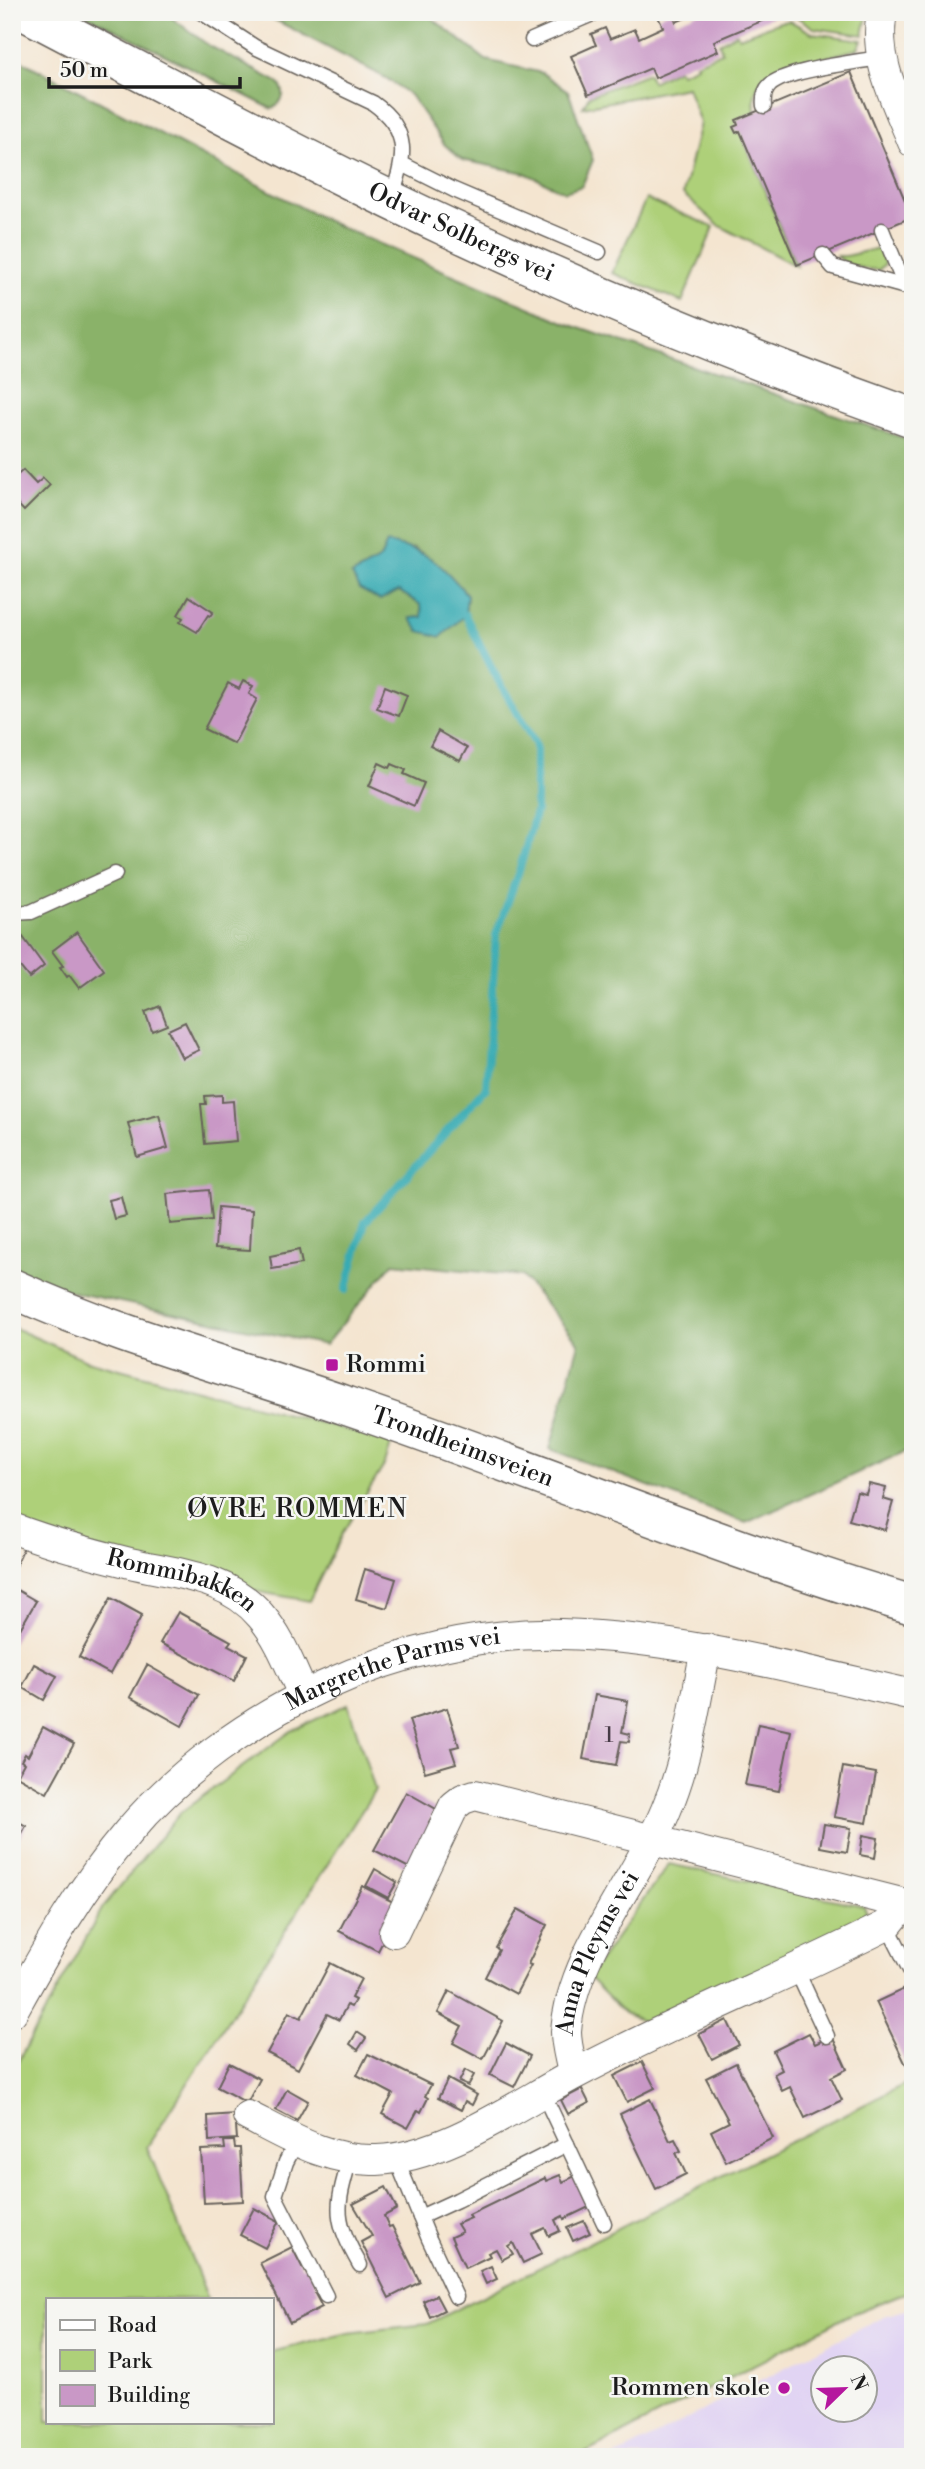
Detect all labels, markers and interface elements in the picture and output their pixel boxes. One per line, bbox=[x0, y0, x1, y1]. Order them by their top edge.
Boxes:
scale bar bbox=[49, 46, 240, 90]
text: 50 m bbox=[60, 58, 108, 84]
street label: Odvar Solbergs vei bbox=[363, 176, 559, 289]
place label: Rommi bbox=[346, 1350, 426, 1380]
marker: Rommi bbox=[324, 1357, 340, 1373]
street label: Trondheimsveien bbox=[367, 1400, 558, 1494]
district label: ØVRE ROMMEN bbox=[187, 1493, 409, 1525]
street label: Rommibakken bbox=[103, 1543, 263, 1619]
street label: Margrethe Parms vei bbox=[280, 1622, 502, 1718]
house number: 1 bbox=[604, 1723, 614, 1749]
street label: Anna Pleyms vei bbox=[551, 1865, 647, 2038]
legend bbox=[46, 2298, 273, 2424]
text: Road bbox=[108, 2313, 157, 2339]
text: Park bbox=[108, 2349, 153, 2375]
north arrow bbox=[810, 2354, 880, 2424]
text: N bbox=[845, 2371, 873, 2394]
place label: Rommen skole bbox=[611, 2373, 770, 2403]
marker: Rommen skole bbox=[776, 2380, 792, 2396]
text: Building bbox=[107, 2383, 190, 2409]

